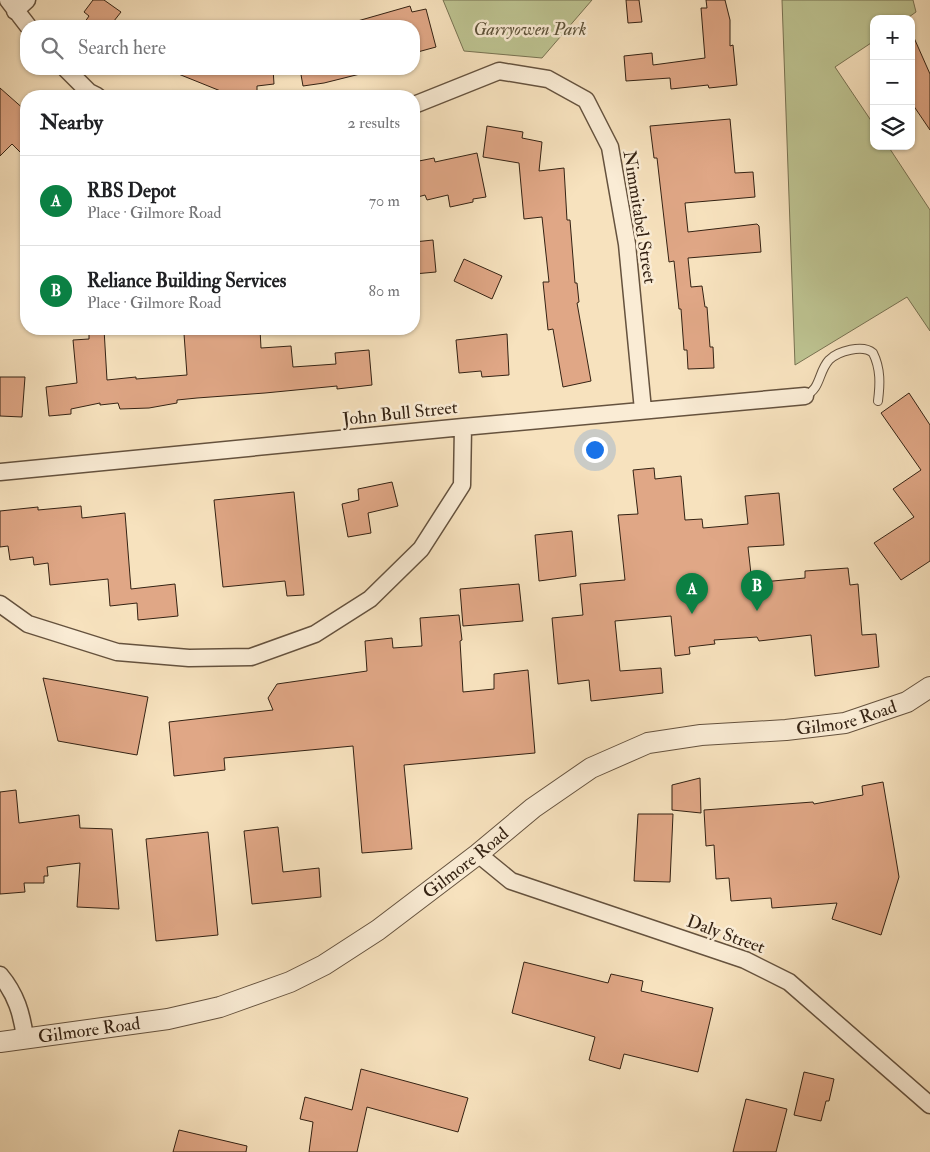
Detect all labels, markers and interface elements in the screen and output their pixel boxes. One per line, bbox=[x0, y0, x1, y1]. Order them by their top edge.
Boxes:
map controls bbox=[870, 15, 915, 150]
button: + bbox=[870, 15, 915, 60]
park label: Garryowen Park bbox=[474, 18, 586, 41]
search box bbox=[20, 20, 420, 75]
icon: search bbox=[38, 34, 66, 62]
text: Search here bbox=[78, 36, 166, 60]
button: − bbox=[870, 60, 915, 105]
button: layers bbox=[870, 105, 915, 150]
text: Nearby bbox=[40, 109, 103, 136]
text: 2 results bbox=[347, 113, 400, 133]
street label: Nimmitabel Street bbox=[618, 149, 661, 286]
text: RBS Depot bbox=[87, 179, 176, 203]
text: A bbox=[51, 191, 61, 211]
text: 70 m bbox=[369, 191, 400, 211]
text: Place · Gilmore Road bbox=[87, 203, 221, 223]
text: Reliance Building Services bbox=[87, 269, 286, 293]
text: B bbox=[51, 281, 61, 301]
text: 80 m bbox=[369, 281, 400, 301]
text: Place · Gilmore Road bbox=[87, 293, 221, 313]
street label: John Bull Street bbox=[340, 396, 459, 431]
your location bbox=[582, 437, 608, 463]
pin: B bbox=[741, 570, 773, 611]
pin: A bbox=[676, 573, 708, 614]
street label: Gilmore Road bbox=[795, 695, 900, 741]
street label: Gilmore Road bbox=[418, 822, 514, 904]
street label: Daly Street bbox=[684, 910, 768, 959]
street label: Gilmore Road bbox=[37, 1012, 142, 1049]

